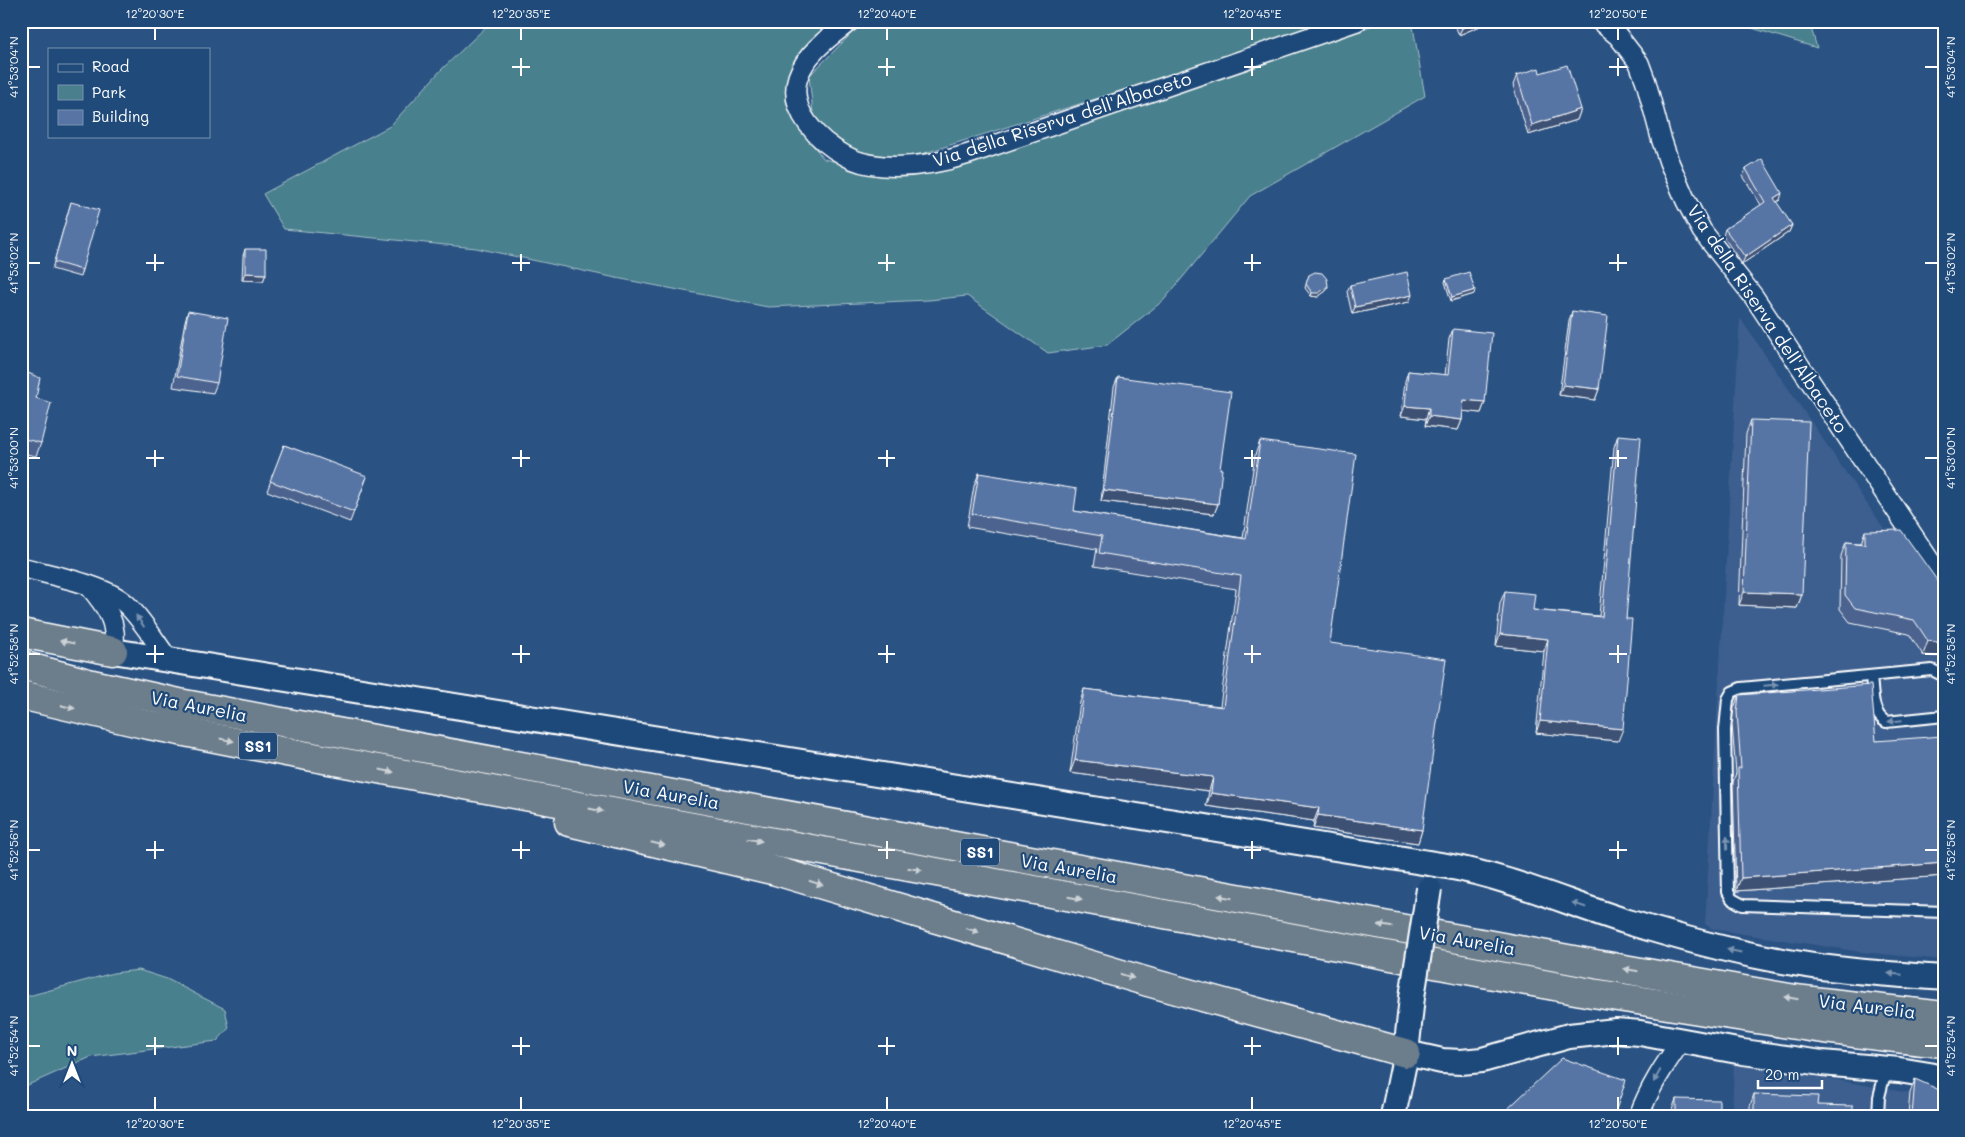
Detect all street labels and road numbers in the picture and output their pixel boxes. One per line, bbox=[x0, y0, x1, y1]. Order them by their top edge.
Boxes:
street label: Via della Riserva dell'Albaceto bbox=[929, 66, 1194, 172]
street label: Via della Riserva dell'Albaceto bbox=[1682, 200, 1854, 438]
street label: Via Aurelia bbox=[149, 685, 249, 727]
road number: SS1 bbox=[239, 732, 277, 759]
street label: Via Aurelia bbox=[621, 774, 721, 814]
road number: SS1 bbox=[961, 839, 999, 866]
street label: Via Aurelia bbox=[1019, 848, 1119, 888]
street label: Via Aurelia bbox=[1417, 920, 1517, 960]
street label: Via Aurelia bbox=[1817, 988, 1917, 1024]

